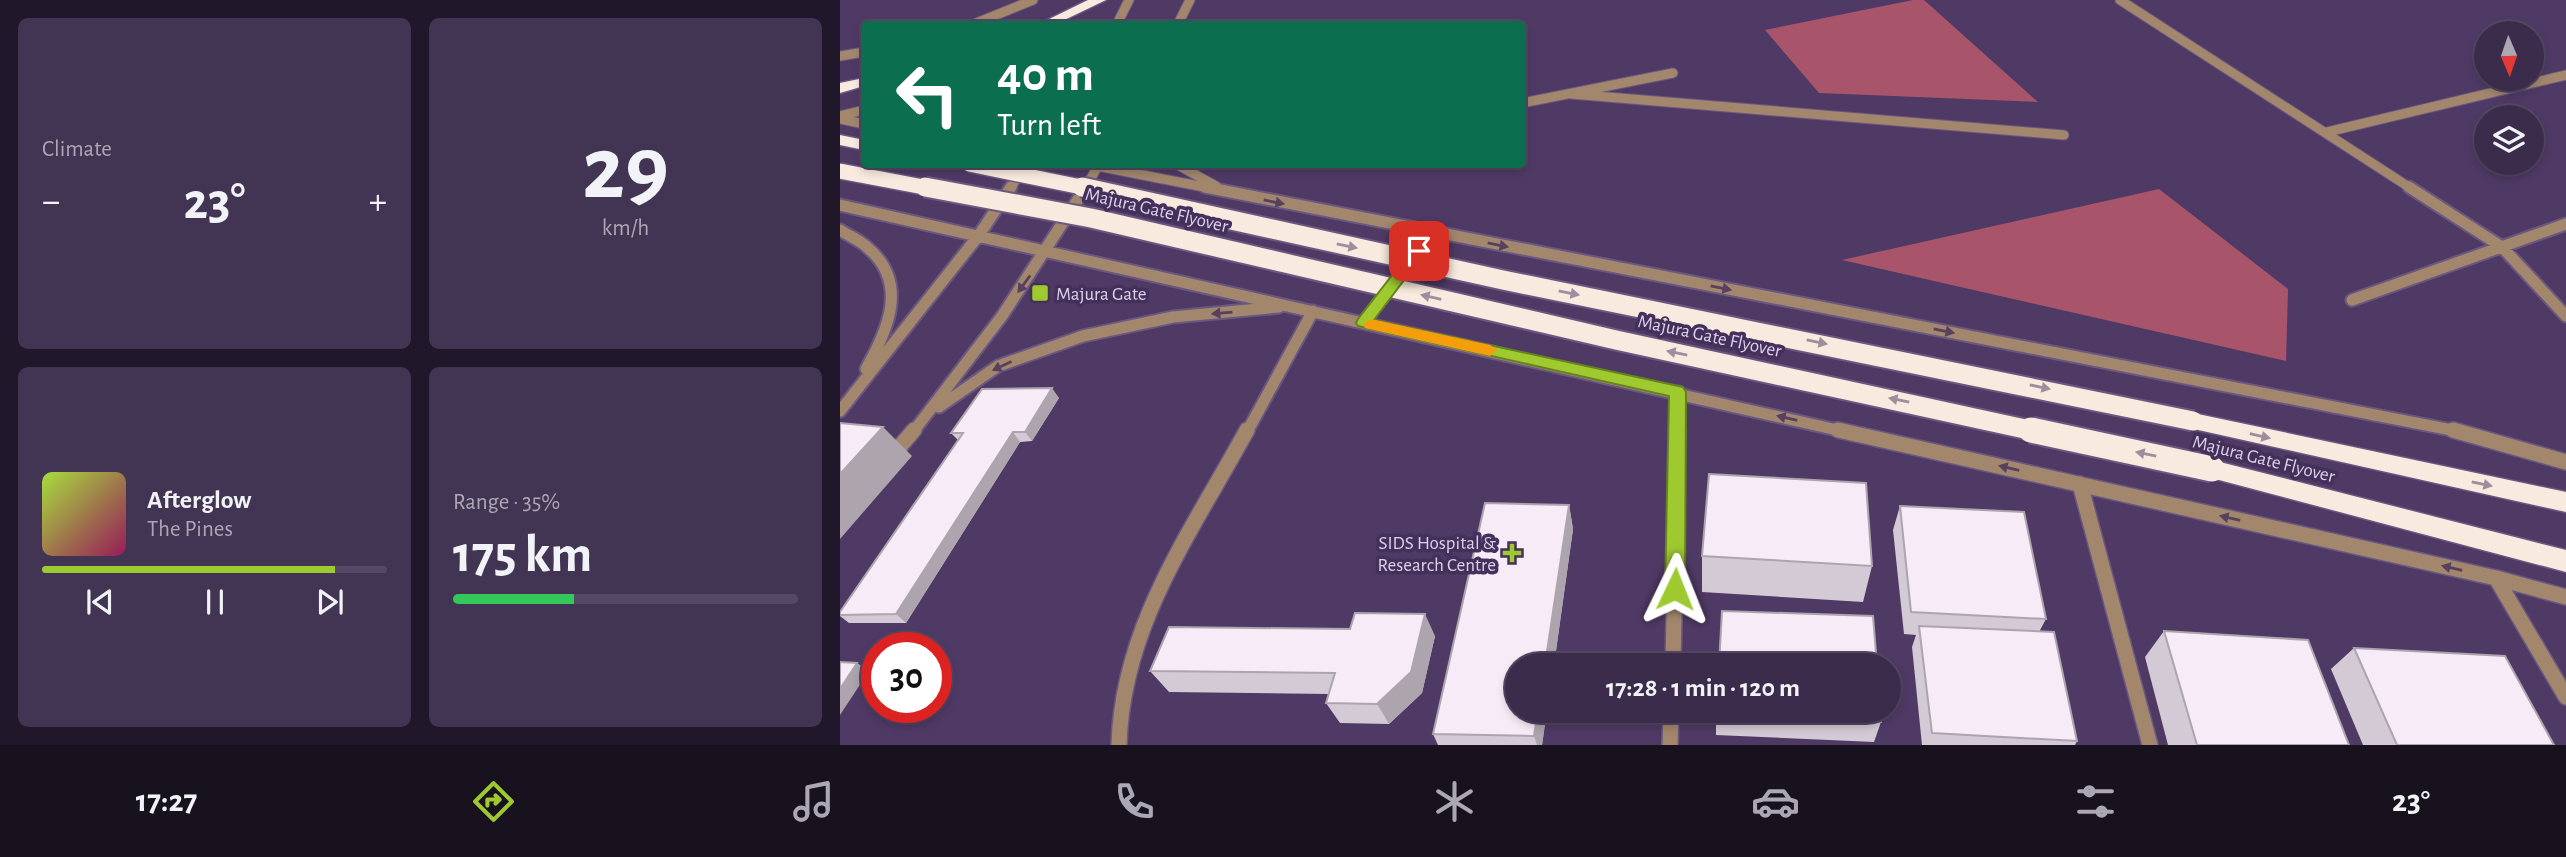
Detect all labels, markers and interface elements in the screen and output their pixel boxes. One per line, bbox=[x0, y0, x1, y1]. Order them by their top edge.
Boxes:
north arrow bbox=[2474, 21, 2544, 91]
map controls bbox=[2474, 21, 2544, 175]
icon: left bbox=[882, 49, 973, 140]
text: 40 m bbox=[997, 51, 1094, 100]
button: layers bbox=[2474, 105, 2544, 175]
text: Turn left bbox=[997, 109, 1101, 141]
text: 29 bbox=[582, 124, 669, 215]
text: Climate bbox=[42, 138, 112, 161]
text: 23° bbox=[183, 176, 246, 228]
text: − bbox=[42, 183, 60, 221]
text: + bbox=[369, 183, 387, 221]
street label: Majura Gate Flyover bbox=[1083, 185, 1230, 236]
one-way arrow bbox=[1263, 196, 1285, 207]
text: km/h bbox=[602, 217, 649, 240]
pin bbox=[1389, 221, 1449, 281]
icon: arrive bbox=[1400, 232, 1438, 270]
one-way arrow bbox=[1336, 240, 1358, 251]
one-way arrow bbox=[1487, 240, 1509, 251]
one-way arrow bbox=[1017, 275, 1031, 294]
marker: Majura Gate bbox=[1030, 283, 1050, 303]
one-way arrow bbox=[1710, 283, 1732, 294]
place label: Majura Gate bbox=[1056, 285, 1147, 304]
one-way arrow bbox=[1558, 288, 1580, 299]
one-way arrow bbox=[1420, 292, 1442, 303]
one-way arrow bbox=[1210, 307, 1232, 318]
street label: Majura Gate Flyover bbox=[1636, 312, 1783, 361]
one-way arrow bbox=[1933, 326, 1955, 337]
one-way arrow bbox=[1806, 336, 1828, 347]
one-way arrow bbox=[1666, 348, 1688, 359]
one-way arrow bbox=[992, 360, 1012, 372]
one-way arrow bbox=[2029, 382, 2051, 393]
one-way arrow bbox=[1888, 395, 1910, 406]
one-way arrow bbox=[1776, 412, 1798, 423]
one-way arrow bbox=[2249, 430, 2271, 441]
street label: Majura Gate Flyover bbox=[2190, 433, 2337, 486]
one-way arrow bbox=[2134, 448, 2156, 459]
one-way arrow bbox=[1998, 462, 2020, 473]
one-way arrow bbox=[2471, 479, 2493, 490]
text: Afterglow bbox=[147, 487, 251, 513]
text: Range · 35% bbox=[453, 491, 560, 514]
one-way arrow bbox=[2219, 512, 2241, 523]
text: The Pines bbox=[147, 518, 233, 541]
text: 175 km bbox=[453, 529, 592, 581]
place label: SIDS Hospital & Research Centre bbox=[1378, 534, 1496, 575]
marker: SIDS Hospital & Research Centre bbox=[1502, 543, 1522, 563]
position arrow bbox=[1638, 552, 1712, 626]
one-way arrow bbox=[2441, 563, 2463, 574]
icon: previous bbox=[81, 583, 119, 621]
icon: pause bbox=[196, 583, 234, 621]
icon: next bbox=[311, 583, 349, 621]
speed limit sign: 30 bbox=[861, 632, 952, 723]
text: 17:28 · 1 min · 120 m bbox=[1606, 675, 1800, 701]
icon: directions bbox=[469, 777, 518, 826]
icon: music bbox=[789, 777, 838, 826]
icon: phone bbox=[1110, 777, 1159, 826]
icon: climate bbox=[1430, 777, 1479, 826]
icon: car bbox=[1751, 777, 1800, 826]
icon: filters bbox=[2071, 777, 2120, 826]
text: 17:27 bbox=[136, 785, 197, 817]
text: 23° bbox=[2392, 785, 2430, 817]

